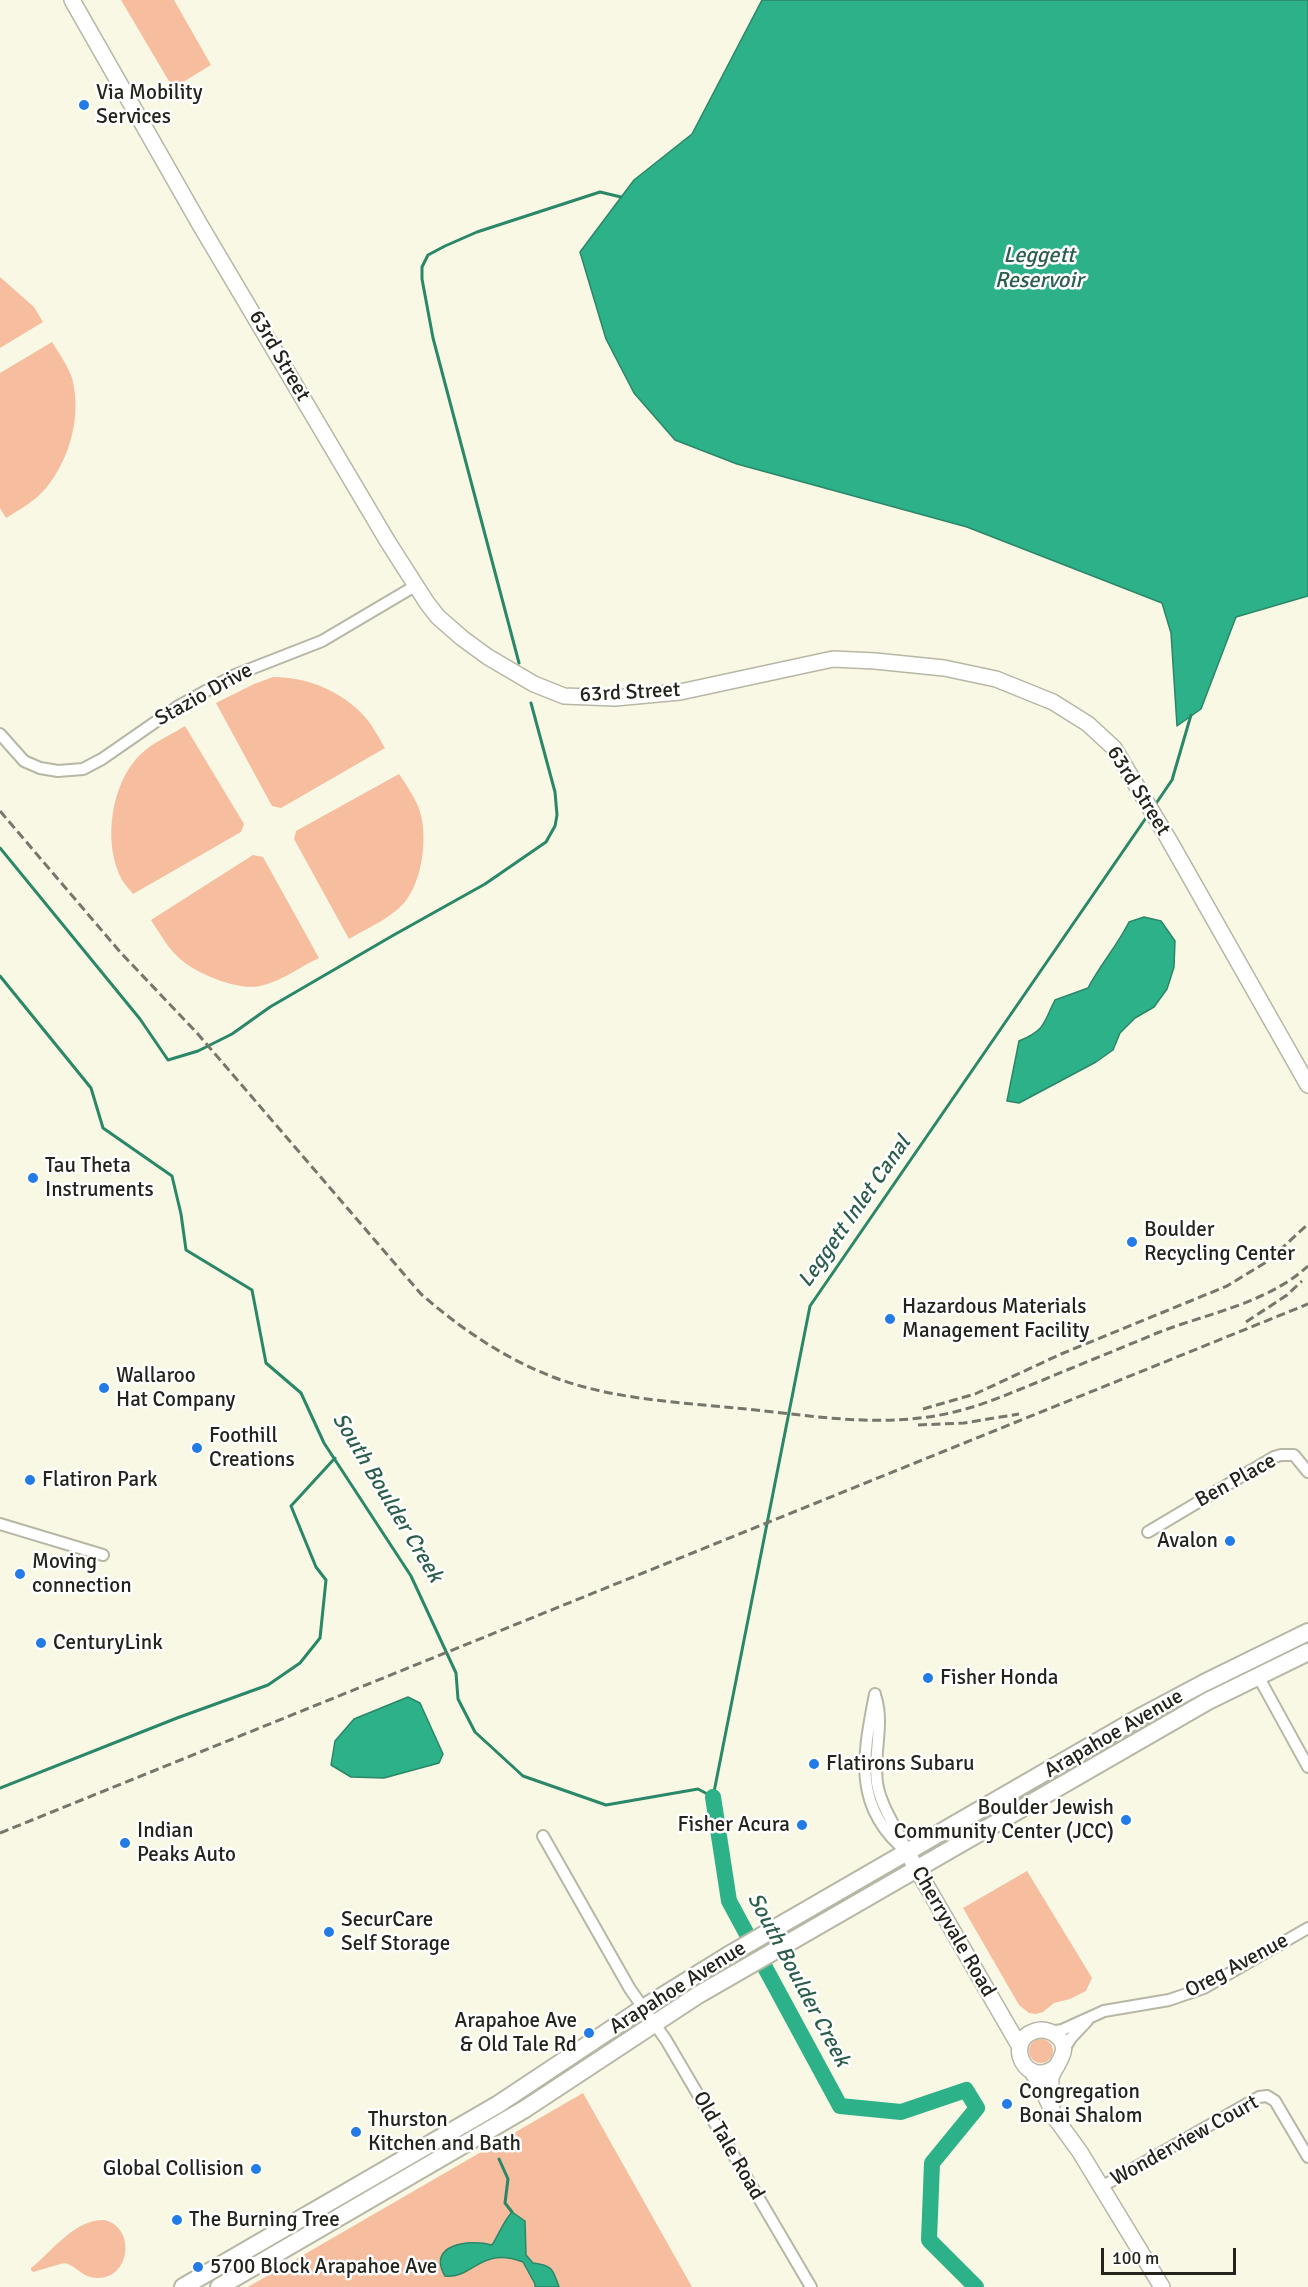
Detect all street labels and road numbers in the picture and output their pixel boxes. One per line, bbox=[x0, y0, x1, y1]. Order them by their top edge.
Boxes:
street label: 63rd Street bbox=[243, 306, 315, 406]
street label: Stazio Drive bbox=[151, 658, 257, 732]
street label: 63rd Street bbox=[579, 678, 681, 708]
street label: 63rd Street bbox=[1101, 742, 1175, 840]
street label: Ben Place bbox=[1191, 1449, 1281, 1513]
street label: Arapahoe Avenue bbox=[1040, 1684, 1188, 1784]
street label: Cherryvale Road bbox=[905, 1862, 1001, 2002]
street label: Oreg Avenue bbox=[1181, 1928, 1293, 2004]
street label: Arapahoe Avenue bbox=[605, 1936, 751, 2040]
street label: Old Tale Road bbox=[687, 2087, 769, 2205]
street label: Wonderview Court bbox=[1107, 2090, 1263, 2192]

